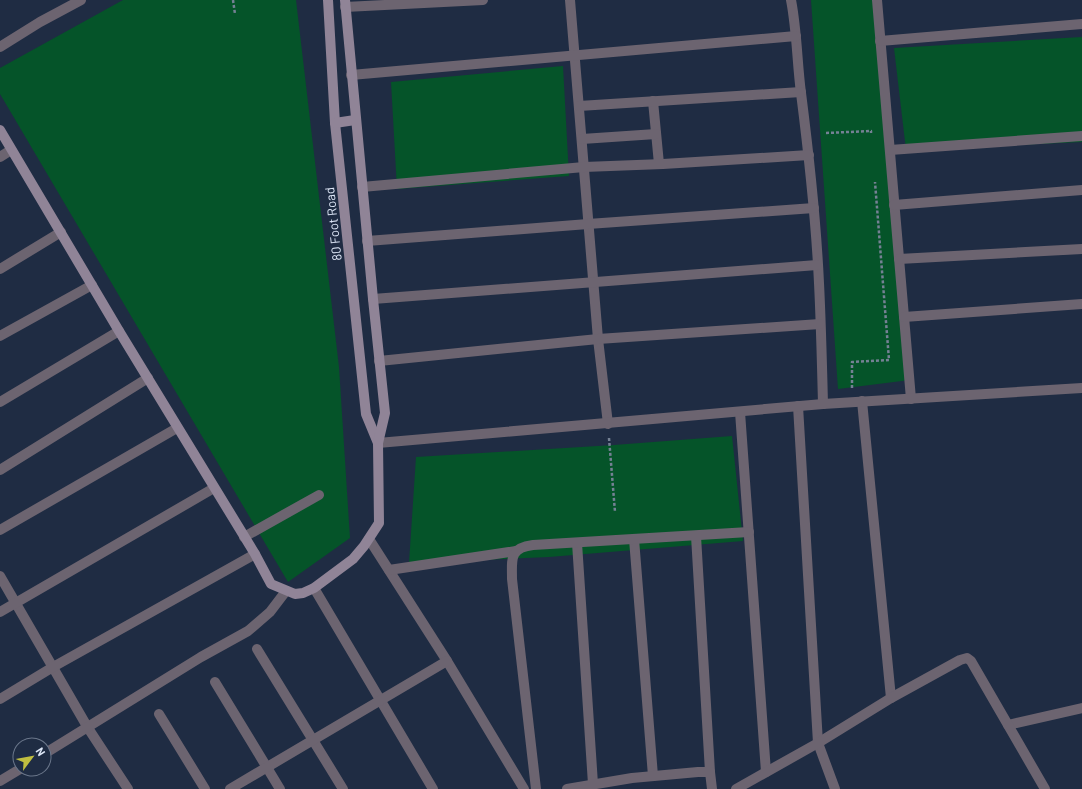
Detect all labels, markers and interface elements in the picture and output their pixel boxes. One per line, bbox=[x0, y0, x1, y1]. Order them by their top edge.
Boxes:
street label: 80 Foot Road bbox=[321, 186, 345, 262]
north arrow bbox=[12, 737, 52, 777]
text: N bbox=[33, 745, 48, 758]

